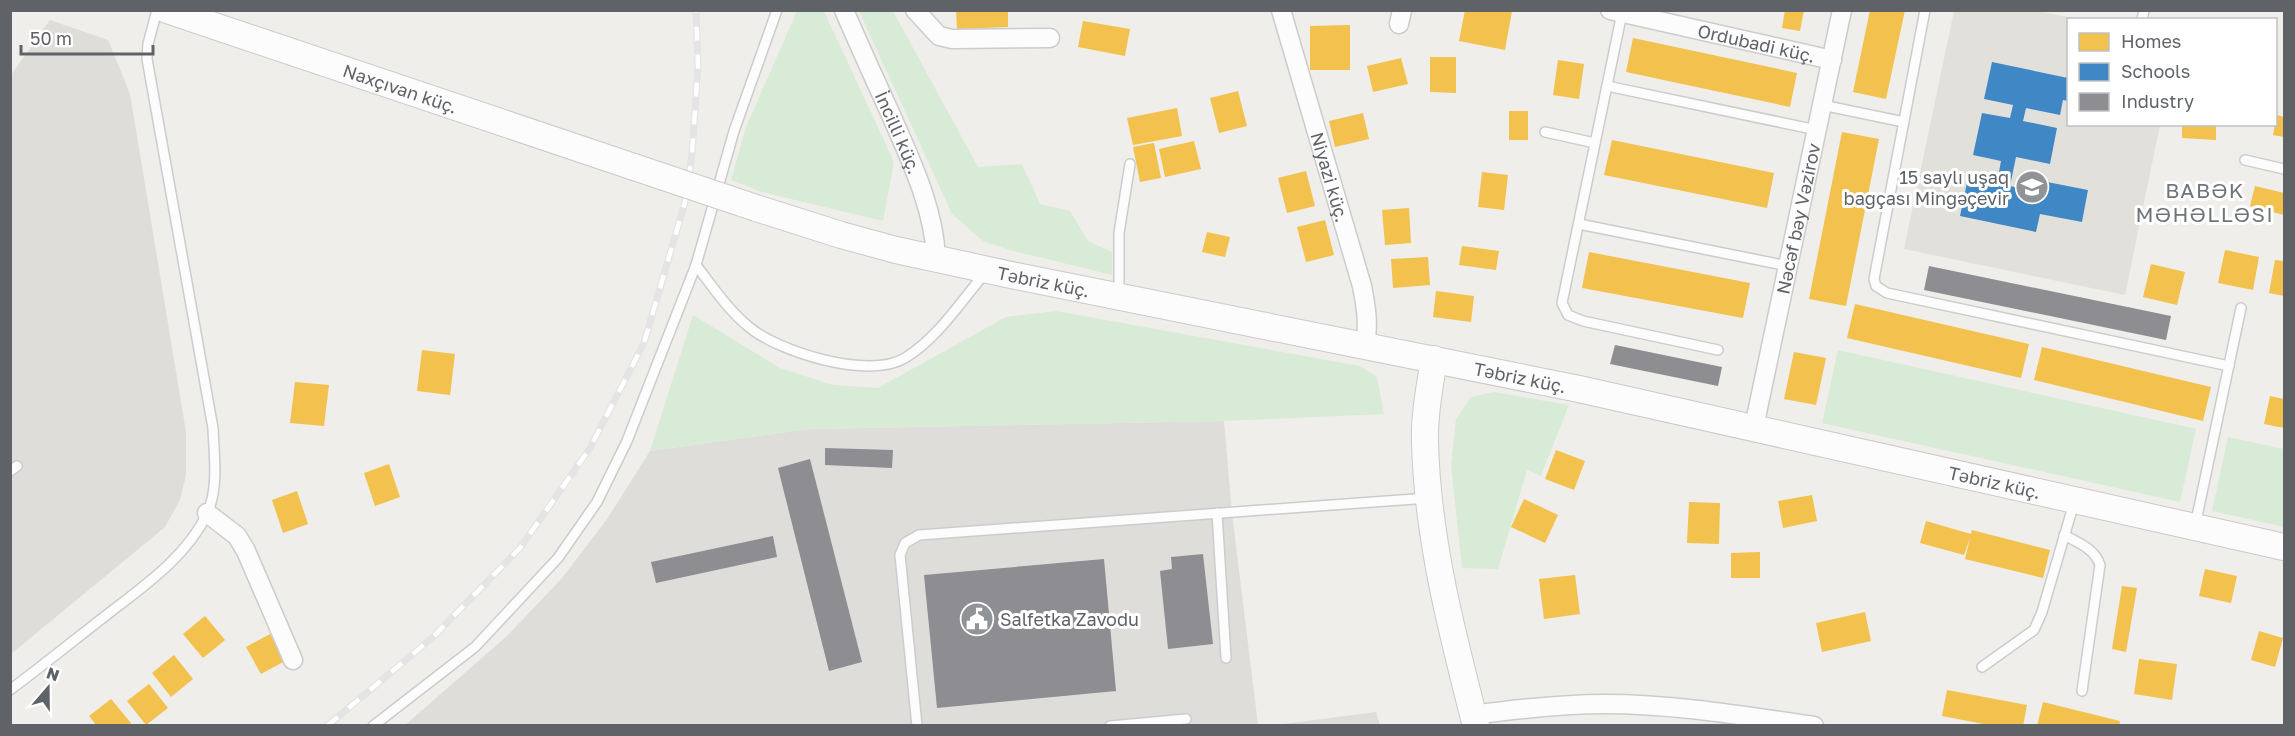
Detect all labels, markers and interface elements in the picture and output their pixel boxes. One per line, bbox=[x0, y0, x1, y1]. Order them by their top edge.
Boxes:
scale bar bbox=[21, 18, 153, 56]
legend bbox=[2067, 18, 2277, 126]
street label: Ordubadi küç. bbox=[1696, 19, 1817, 67]
text: 50 m bbox=[30, 27, 72, 49]
text: Homes bbox=[2121, 30, 2181, 52]
street label: Naxçıvan küç. bbox=[340, 59, 460, 118]
text: Schools bbox=[2121, 60, 2190, 82]
street label: İncilli küç. bbox=[871, 88, 926, 177]
text: Industry bbox=[2121, 90, 2194, 112]
street label: Niyazi küç. bbox=[1306, 129, 1354, 225]
street label: Nəcəf bəy Vəzirov bbox=[1771, 141, 1825, 296]
place label: 15 saylı uşaq bağçası Mingəçevir bbox=[1844, 166, 2009, 209]
school or university icon: 15 saylı uşaq bağçası Mingəçevir bbox=[2014, 169, 2050, 205]
district label: BABƏK MƏHƏLLƏSI bbox=[2136, 177, 2274, 227]
street label: Təbriz küç. bbox=[995, 261, 1092, 302]
street label: Təbriz küç. bbox=[1472, 357, 1568, 397]
street label: Təbriz küç. bbox=[1946, 461, 2043, 503]
public building icon: Salfetka Zavodu bbox=[959, 601, 995, 637]
place label: Salfetka Zavodu bbox=[1000, 608, 1139, 630]
north arrow bbox=[18, 658, 78, 718]
text: N bbox=[44, 662, 62, 685]

